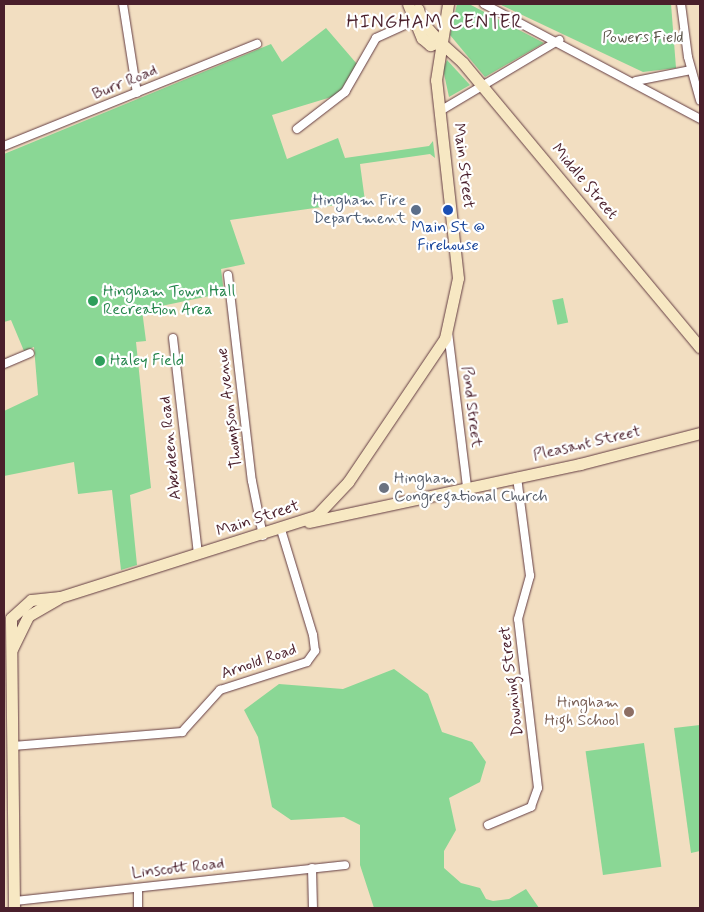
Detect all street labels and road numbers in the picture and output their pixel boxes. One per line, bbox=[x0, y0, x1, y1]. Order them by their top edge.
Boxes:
street label: Burr Road bbox=[90, 61, 160, 105]
street label: Main Street bbox=[448, 123, 478, 209]
street label: Middle Street bbox=[546, 139, 622, 225]
street label: Thompson Avenue bbox=[213, 348, 247, 468]
street label: Pond Street bbox=[456, 365, 486, 449]
street label: Aberdeen Road bbox=[156, 395, 186, 501]
street label: Pleasant Street bbox=[532, 422, 642, 466]
street label: Main Street bbox=[215, 497, 301, 541]
street label: Downing Street bbox=[496, 625, 528, 737]
street label: Arnold Road bbox=[219, 640, 299, 684]
street label: Linscott Road bbox=[131, 855, 225, 883]

